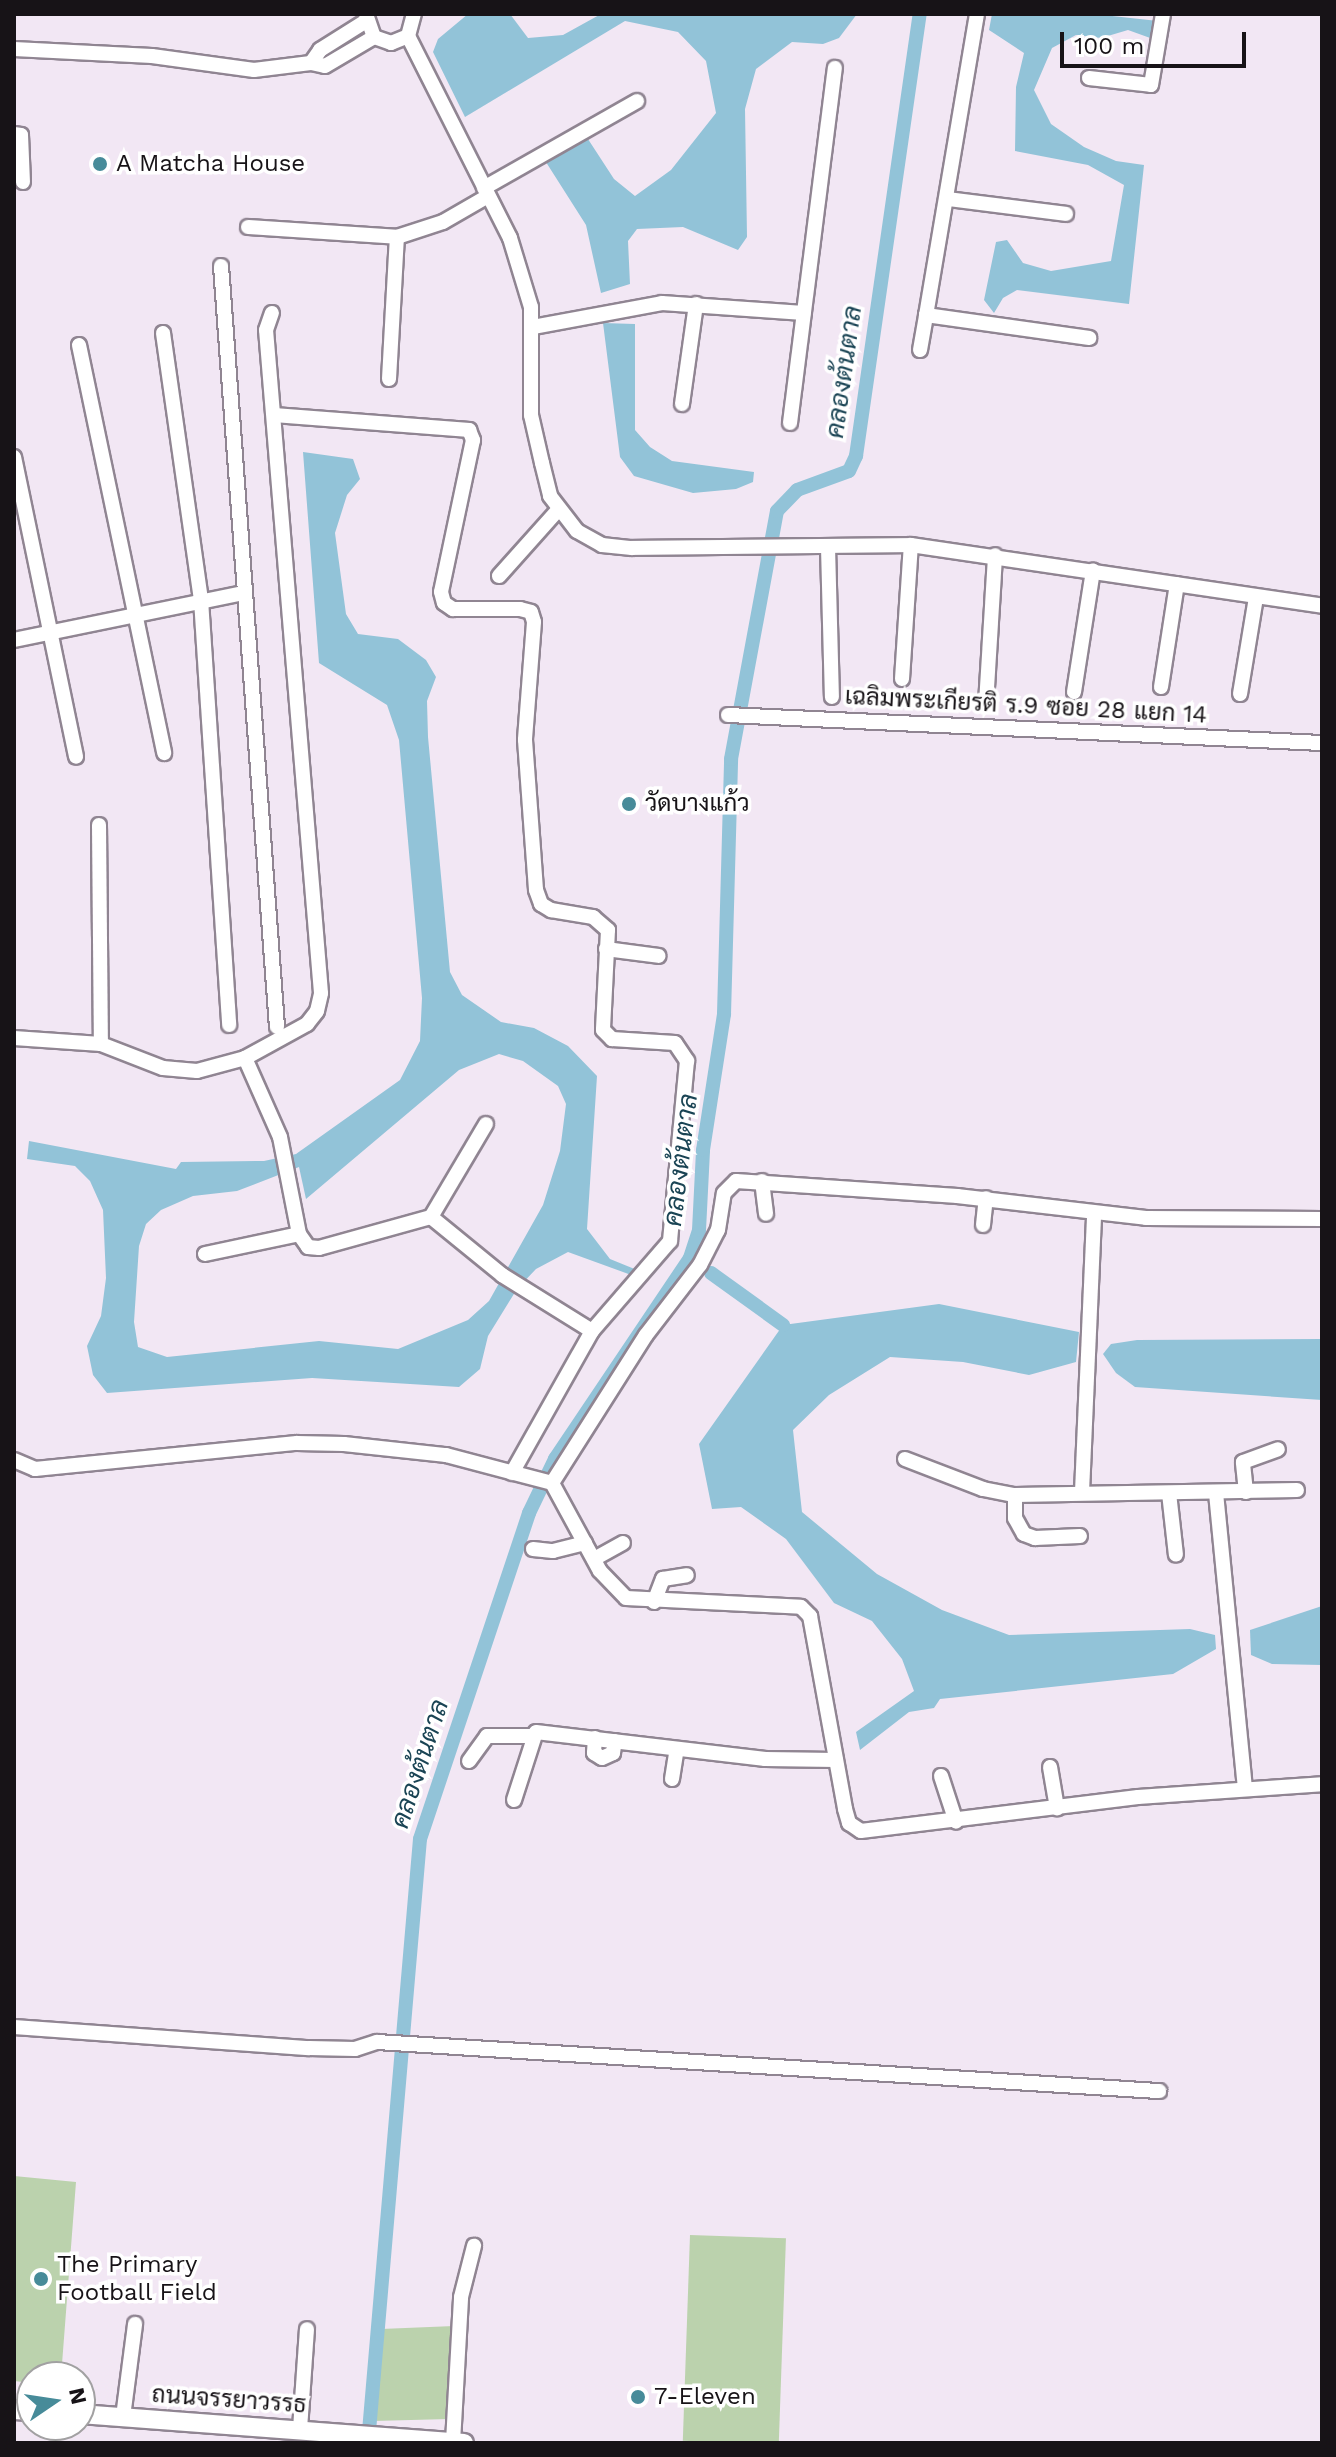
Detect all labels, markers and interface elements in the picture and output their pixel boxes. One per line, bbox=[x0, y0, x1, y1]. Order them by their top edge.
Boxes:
scale bar bbox=[1064, 16, 1250, 66]
text: 100 m bbox=[1074, 32, 1144, 60]
place label: A Matcha House bbox=[116, 150, 307, 178]
marker: A Matcha House bbox=[91, 155, 109, 173]
water label: คลองต้นตาล bbox=[819, 304, 869, 440]
street label: เฉลิมพระเกียรติ ร.9 ซอย 28 แยก 14 bbox=[844, 682, 1208, 730]
place label: วัดบางแก้ว bbox=[645, 790, 750, 818]
marker: วัดบางแก้ว bbox=[620, 795, 638, 813]
water label: คลองต้นตาล bbox=[657, 1092, 705, 1228]
water label: คลองต้นตาล bbox=[385, 1696, 455, 1832]
place label: The Primary Football Field bbox=[57, 2251, 218, 2307]
marker: The Primary Football Field bbox=[32, 2270, 50, 2288]
north arrow bbox=[16, 2361, 96, 2441]
street label: ถนนจรรยาวรรธ bbox=[151, 2380, 307, 2420]
place label: 7-Eleven bbox=[654, 2383, 756, 2411]
text: N bbox=[64, 2385, 92, 2407]
marker: 7-Eleven bbox=[629, 2388, 647, 2406]

